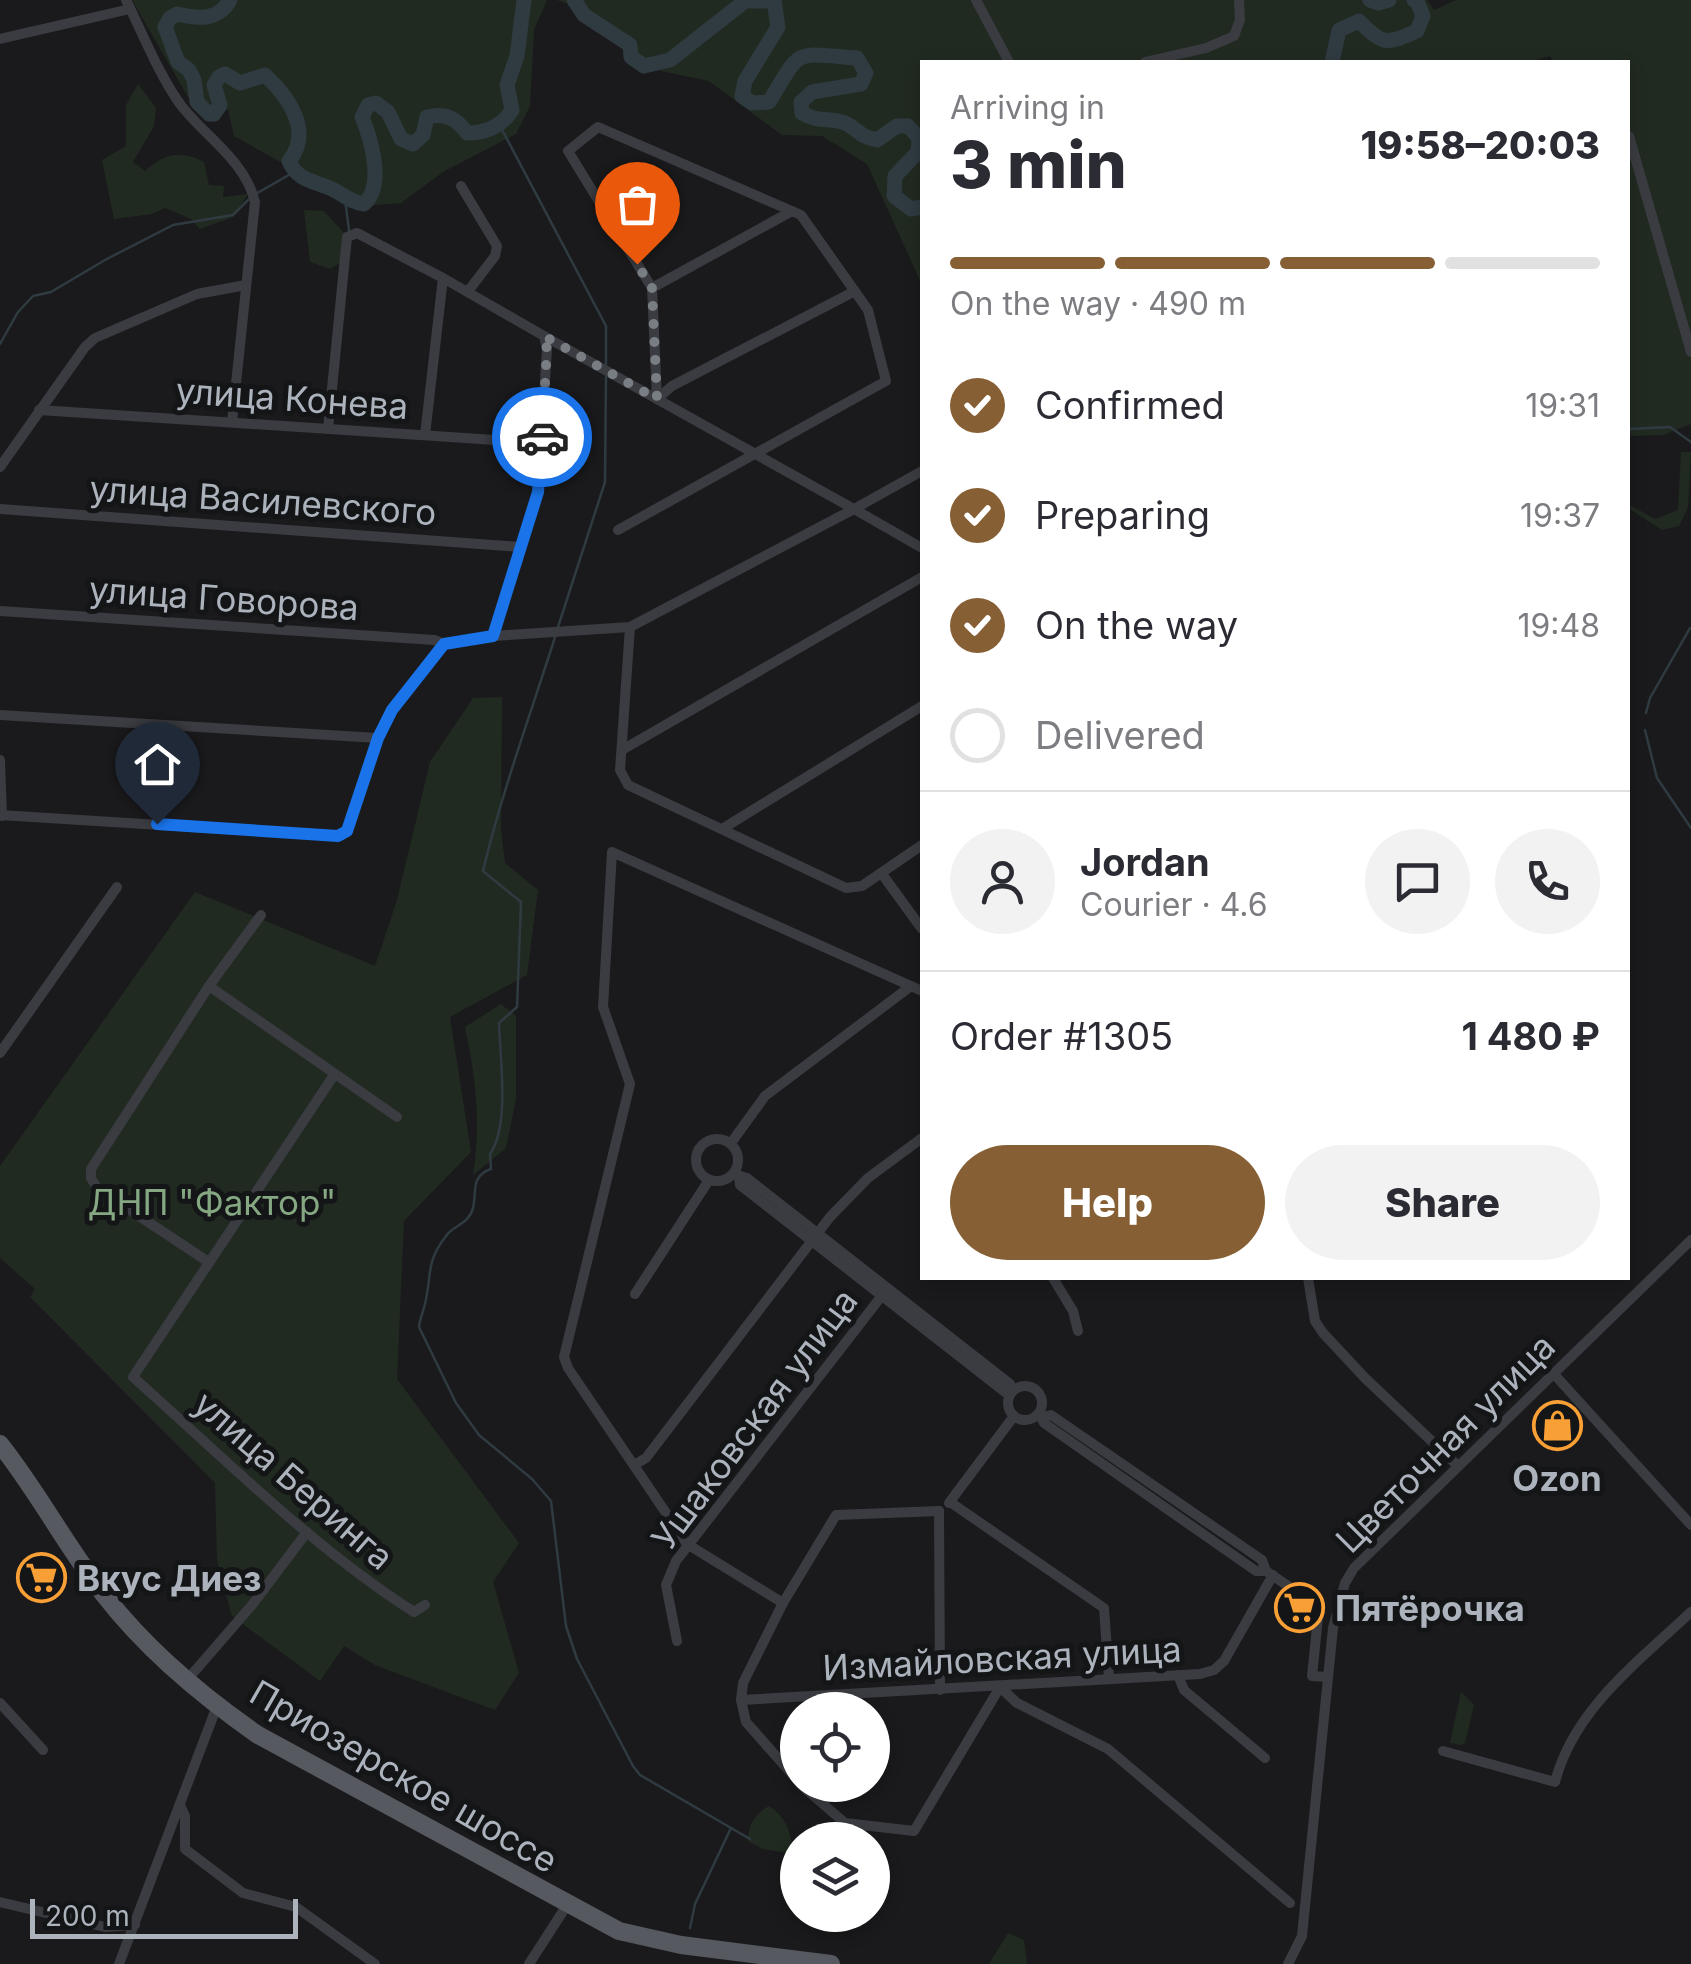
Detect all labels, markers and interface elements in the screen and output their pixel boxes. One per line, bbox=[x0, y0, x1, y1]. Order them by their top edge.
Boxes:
text: Arriving in bbox=[950, 88, 1105, 127]
text: 19:58–20:03 bbox=[1361, 122, 1600, 168]
text: 3 min bbox=[950, 125, 1127, 204]
pin bbox=[595, 162, 680, 265]
icon: bag bbox=[610, 177, 665, 232]
text: On the way · 490 m bbox=[950, 284, 1246, 323]
street label: улица Конева bbox=[174, 369, 410, 427]
icon: check bbox=[950, 378, 1005, 433]
text: Confirmed bbox=[1035, 382, 1225, 428]
text: 19:31 bbox=[1525, 386, 1600, 425]
courier bbox=[492, 387, 592, 487]
icon: car bbox=[515, 410, 570, 465]
street label: улица Василевского bbox=[88, 467, 438, 533]
icon: check bbox=[950, 488, 1005, 543]
text: Preparing bbox=[1035, 492, 1210, 538]
text: 19:37 bbox=[1520, 496, 1600, 535]
street label: улица Говорова bbox=[88, 568, 360, 628]
icon: check bbox=[950, 598, 1005, 653]
text: On the way bbox=[1035, 602, 1238, 648]
text: 19:48 bbox=[1517, 606, 1600, 645]
text: Delivered bbox=[1035, 712, 1205, 758]
pin bbox=[115, 722, 200, 825]
icon: home bbox=[130, 737, 185, 792]
button: person bbox=[950, 829, 1055, 934]
button: chat bbox=[1365, 829, 1470, 934]
button: phone bbox=[1495, 829, 1600, 934]
text: Jordan bbox=[1080, 839, 1210, 885]
text: Courier · 4.6 bbox=[1080, 885, 1268, 924]
text: Order #1305 bbox=[950, 1013, 1173, 1059]
text: 1 480 ₽ bbox=[1461, 1013, 1600, 1059]
button: Help bbox=[950, 1145, 1265, 1260]
button: Share bbox=[1285, 1145, 1600, 1260]
park label: ДНП "Фактор" bbox=[88, 1181, 336, 1223]
street label: Ушаковская улица bbox=[642, 1280, 866, 1558]
street label: Цветочная улица bbox=[1327, 1325, 1563, 1561]
street label: улица Беринга bbox=[186, 1382, 402, 1578]
shop icon: Ozon bbox=[1531, 1400, 1583, 1452]
place label: Ozon bbox=[1512, 1457, 1602, 1499]
supermarket icon: Вкус Диез bbox=[16, 1552, 68, 1604]
place label: Вкус Диез bbox=[77, 1557, 261, 1599]
supermarket icon: Пятёрочка bbox=[1274, 1582, 1326, 1634]
place label: Пятёрочка bbox=[1335, 1587, 1525, 1629]
street label: Измайловская улица bbox=[822, 1628, 1182, 1688]
street label: Приозерское шоссе bbox=[243, 1671, 565, 1881]
map controls bbox=[780, 1692, 890, 1932]
button: locate bbox=[780, 1692, 890, 1802]
button: layers bbox=[780, 1822, 890, 1932]
scale bar bbox=[30, 1894, 298, 1938]
text: 200 m bbox=[45, 1899, 130, 1933]

